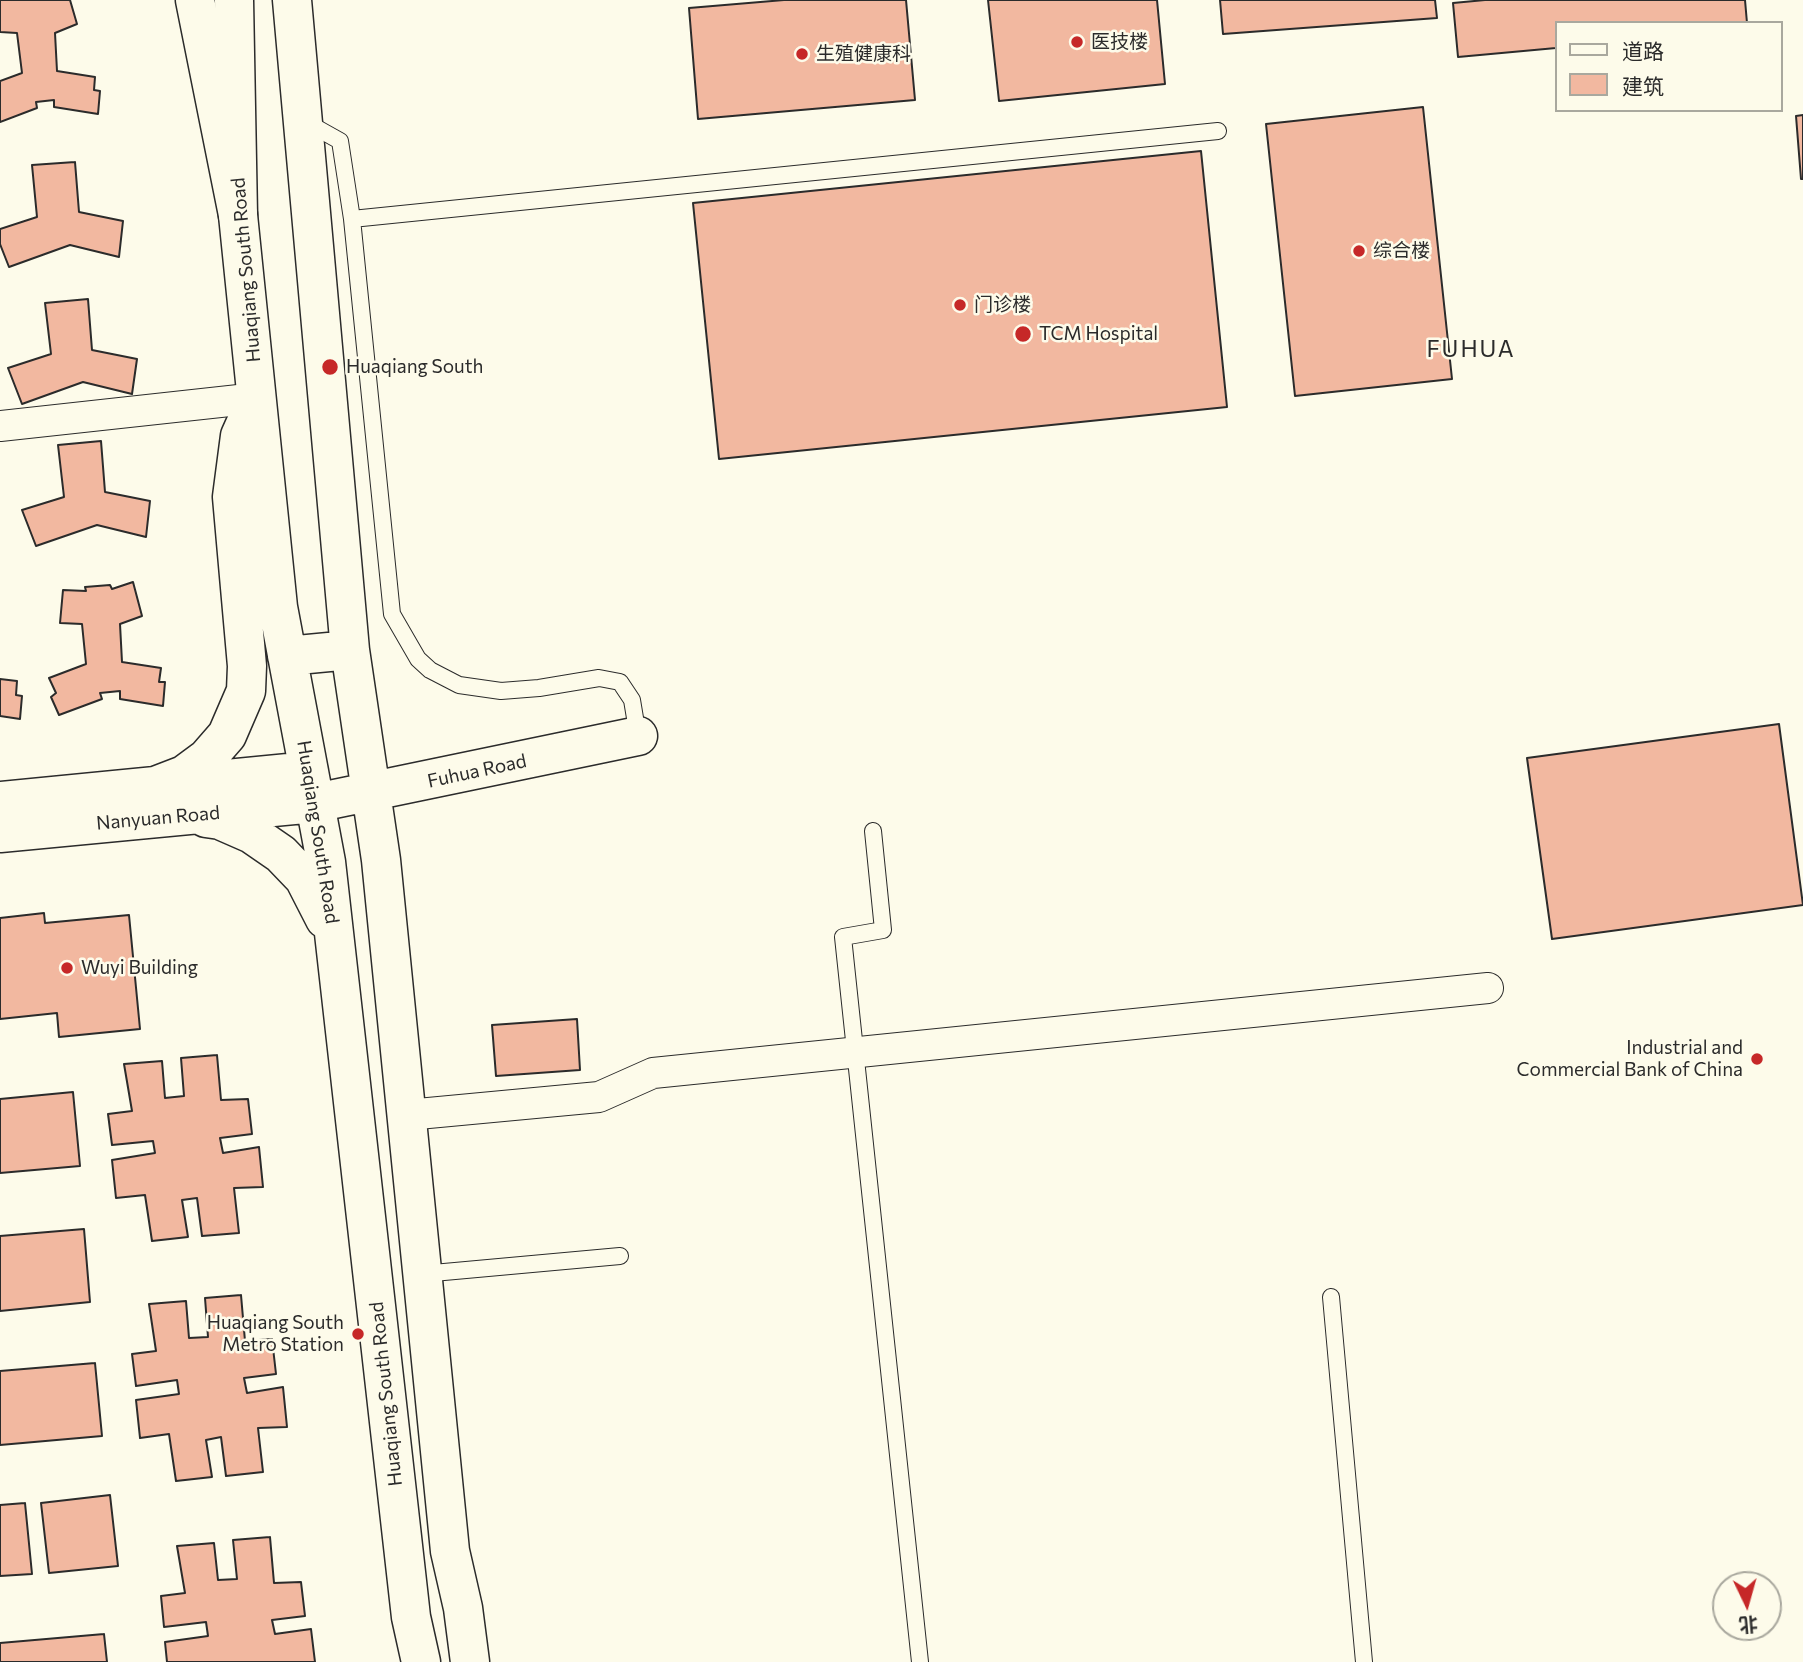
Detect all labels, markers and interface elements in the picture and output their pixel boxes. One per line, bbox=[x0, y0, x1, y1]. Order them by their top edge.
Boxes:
legend bbox=[1554, 21, 1782, 112]
place label: 医技楼 bbox=[1091, 31, 1148, 53]
marker: 医技楼 bbox=[1069, 34, 1085, 50]
text: 道路 bbox=[1622, 38, 1664, 63]
place label: 生殖健康科 bbox=[816, 43, 911, 65]
marker: 生殖健康科 bbox=[794, 46, 810, 62]
text: 建筑 bbox=[1622, 73, 1664, 98]
street label: Huaqiang South Road bbox=[227, 177, 265, 363]
place label: 综合楼 bbox=[1373, 240, 1430, 262]
marker: 综合楼 bbox=[1351, 243, 1367, 259]
place label: 门诊楼 bbox=[974, 294, 1031, 316]
marker: 门诊楼 bbox=[952, 297, 968, 313]
place label: TCM Hospital bbox=[1039, 323, 1158, 345]
marker: TCM Hospital bbox=[1013, 324, 1033, 344]
district label: FUHUA bbox=[1427, 335, 1515, 363]
place label: Huaqiang South bbox=[346, 356, 483, 378]
marker: Huaqiang South bbox=[320, 357, 340, 377]
street label: Huaqiang South Road bbox=[292, 739, 344, 925]
street label: Fuhua Road bbox=[425, 749, 529, 793]
street label: Nanyuan Road bbox=[95, 801, 221, 835]
place label: Wuyi Building bbox=[81, 957, 198, 979]
marker: Wuyi Building bbox=[59, 960, 75, 976]
place label: Industrial and Commercial Bank of China bbox=[1517, 1037, 1743, 1081]
marker: Industrial and Commercial Bank of China bbox=[1749, 1051, 1765, 1067]
street label: Huaqiang South Road bbox=[365, 1301, 407, 1487]
place label: Huaqiang South Metro Station bbox=[207, 1312, 344, 1356]
marker: Huaqiang South Metro Station bbox=[350, 1326, 366, 1342]
north arrow bbox=[1712, 1571, 1782, 1641]
text: 北 bbox=[1738, 1613, 1759, 1638]

